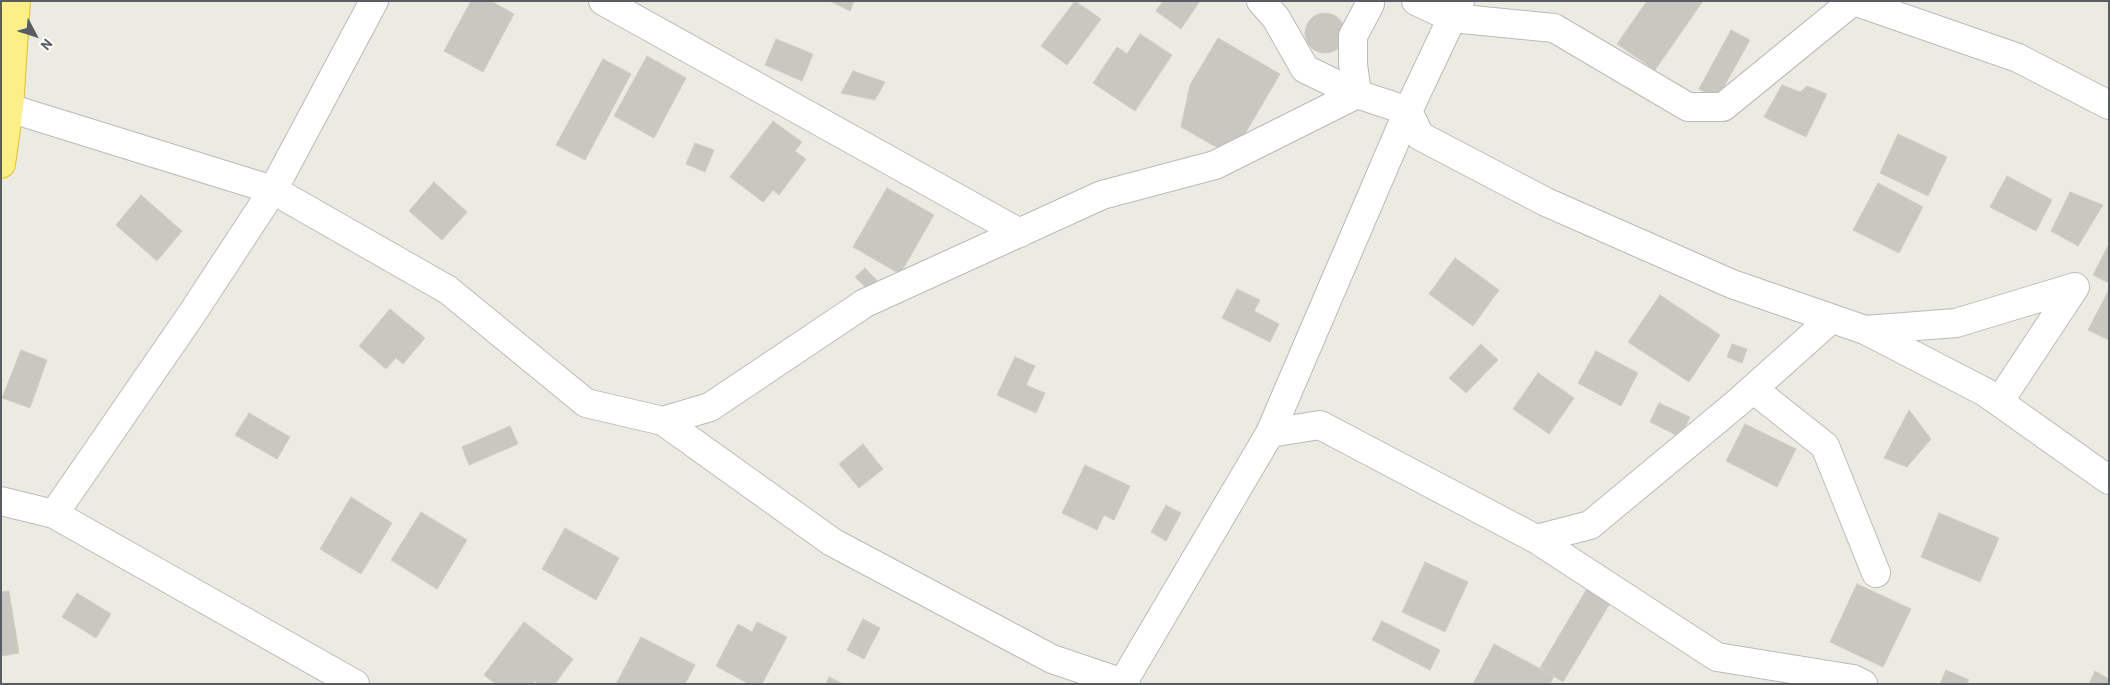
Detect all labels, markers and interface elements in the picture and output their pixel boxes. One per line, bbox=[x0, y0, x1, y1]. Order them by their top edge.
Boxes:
north arrow bbox=[10, 10, 60, 60]
text: N bbox=[37, 36, 56, 54]

